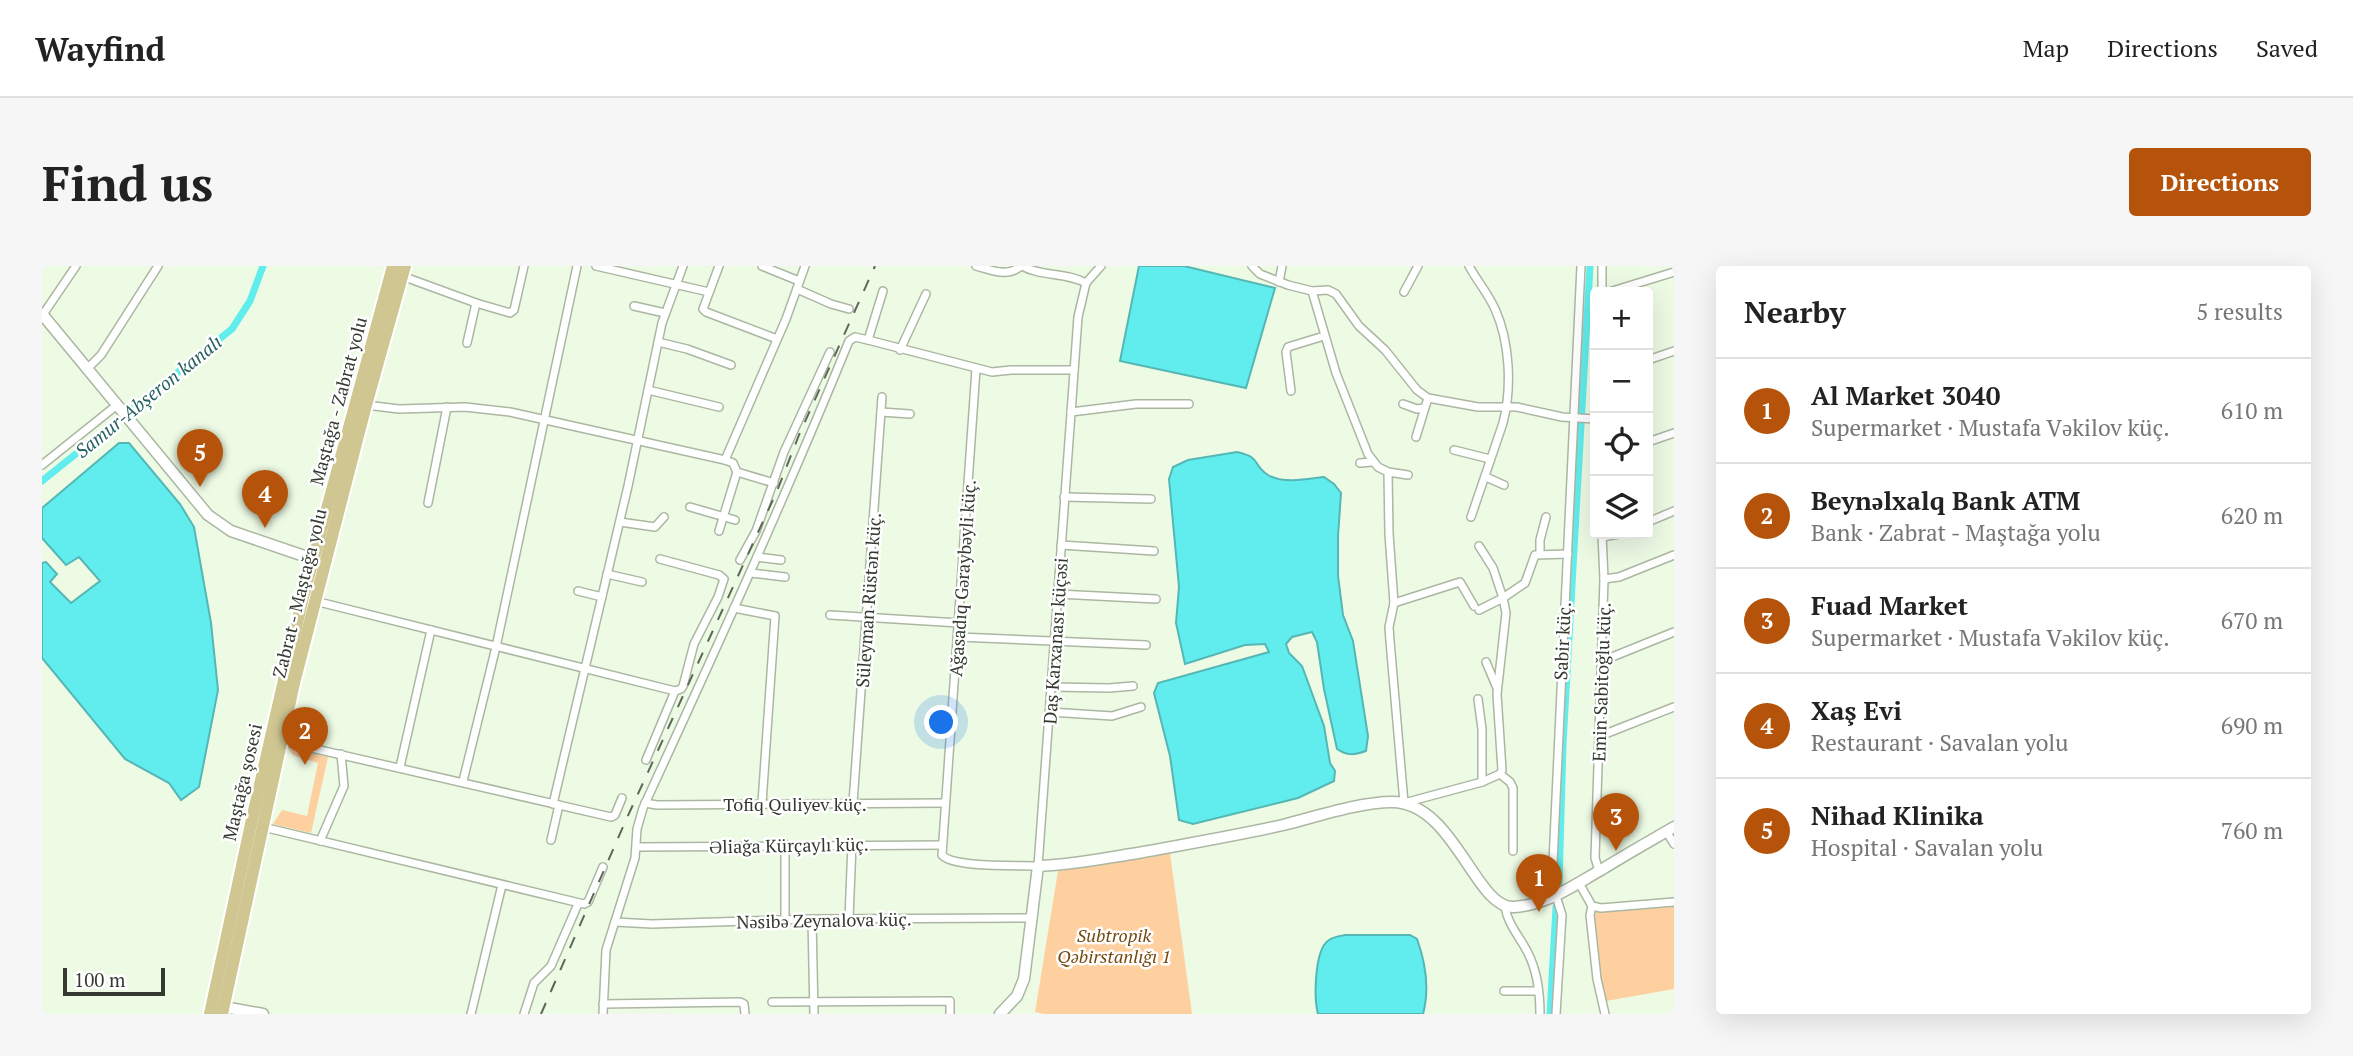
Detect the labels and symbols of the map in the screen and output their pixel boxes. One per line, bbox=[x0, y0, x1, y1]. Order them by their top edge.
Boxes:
street label: Maştağa - Zabrat yolu bbox=[304, 314, 372, 488]
water label: Samur-Abşeron kanalı bbox=[69, 329, 227, 463]
pin: 5 bbox=[177, 429, 223, 487]
pin: 4 bbox=[242, 470, 288, 528]
street label: Ağasadıq Gəraybəyli küç. bbox=[943, 479, 981, 677]
street label: Zabrat - Maştağa yolu bbox=[266, 506, 332, 680]
street label: Süleyman Rüstən küç. bbox=[850, 512, 886, 688]
street label: Daş Karxanası küçəsi bbox=[1037, 557, 1073, 725]
street label: Sabir küç. bbox=[1548, 601, 1576, 681]
street label: Emin Sabitoğlu küç. bbox=[1586, 602, 1616, 762]
your location bbox=[924, 705, 958, 739]
pin: 2 bbox=[282, 707, 328, 765]
street label: Maştağa şosesi bbox=[217, 721, 267, 843]
street label: Tofiq Quliyev küç. bbox=[723, 792, 867, 816]
pin: 3 bbox=[1593, 793, 1639, 851]
street label: Əliağa Kürçaylı küç. bbox=[709, 832, 869, 858]
pin: 1 bbox=[1516, 854, 1562, 912]
street label: Nəsibə Zeynalova küç. bbox=[736, 906, 912, 934]
park label: Subtropik Qəbirstanlığı 1 bbox=[1057, 923, 1171, 968]
scale bar bbox=[63, 965, 164, 997]

